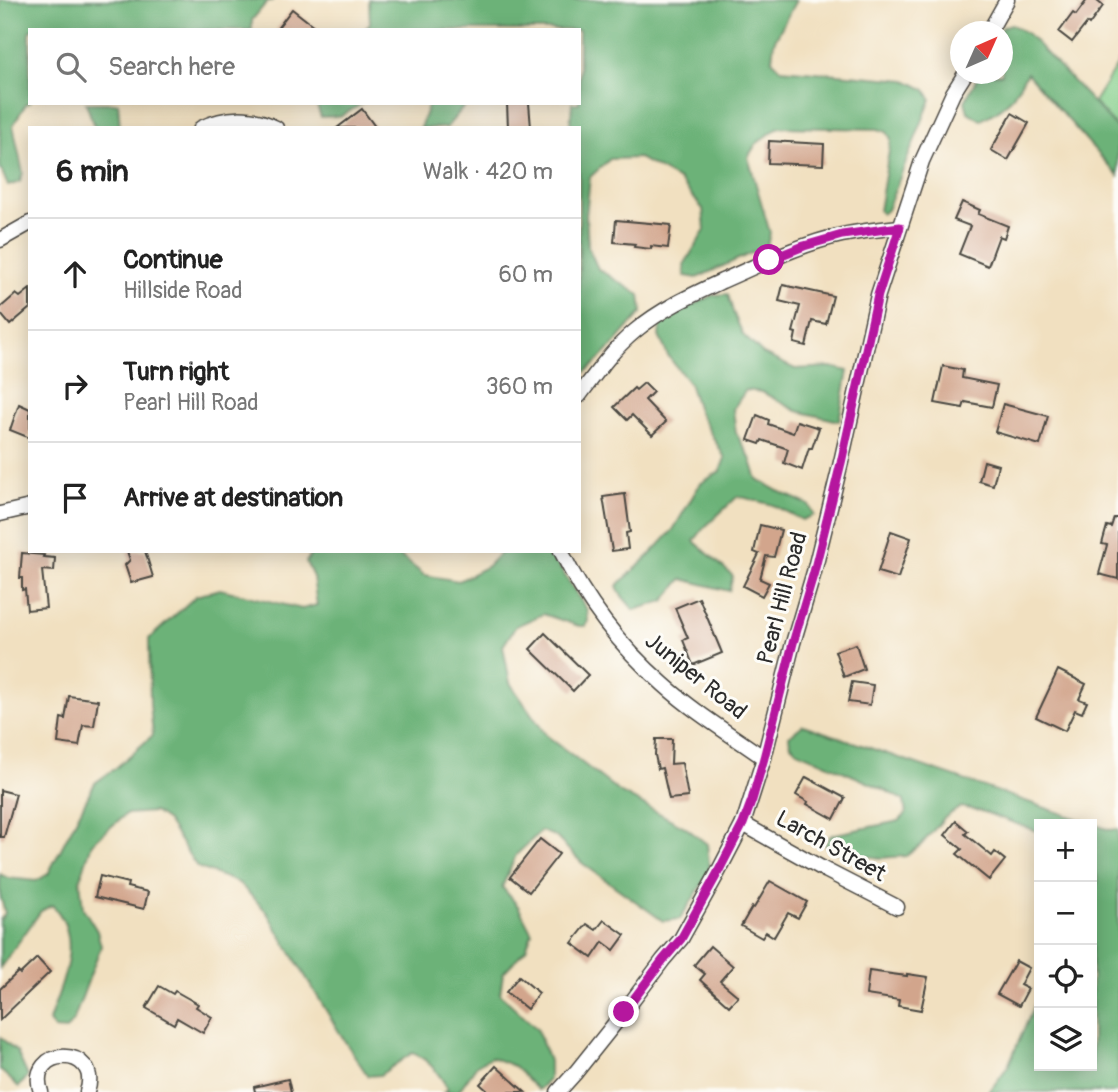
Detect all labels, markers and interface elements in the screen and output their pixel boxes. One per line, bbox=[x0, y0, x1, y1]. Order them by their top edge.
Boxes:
north arrow bbox=[950, 21, 1013, 84]
search box bbox=[28, 28, 581, 105]
icon: search bbox=[52, 48, 90, 86]
text: Search here bbox=[108, 51, 235, 83]
text: 6 min bbox=[56, 153, 129, 190]
text: Walk · 420 m bbox=[423, 157, 553, 186]
text: Continue bbox=[123, 244, 223, 276]
route start bbox=[753, 244, 784, 275]
icon: ahead bbox=[56, 255, 94, 293]
text: 60 m bbox=[498, 260, 553, 289]
text: Hillside Road bbox=[123, 276, 242, 305]
text: Turn right bbox=[123, 356, 229, 388]
icon: right bbox=[56, 367, 94, 405]
text: 360 m bbox=[486, 372, 553, 401]
text: Pearl Hill Road bbox=[123, 388, 259, 417]
icon: arrive bbox=[56, 479, 94, 517]
text: Arrive at destination bbox=[123, 482, 343, 514]
street label: Pearl Hill Road bbox=[750, 529, 814, 667]
street label: Juniper Road bbox=[639, 626, 753, 726]
street label: Larch Street bbox=[771, 804, 892, 889]
map controls bbox=[1034, 819, 1097, 1071]
button: + bbox=[1034, 819, 1097, 882]
button: − bbox=[1034, 882, 1097, 945]
button: locate bbox=[1034, 945, 1097, 1008]
route end bbox=[608, 996, 639, 1027]
button: layers bbox=[1034, 1008, 1097, 1071]

